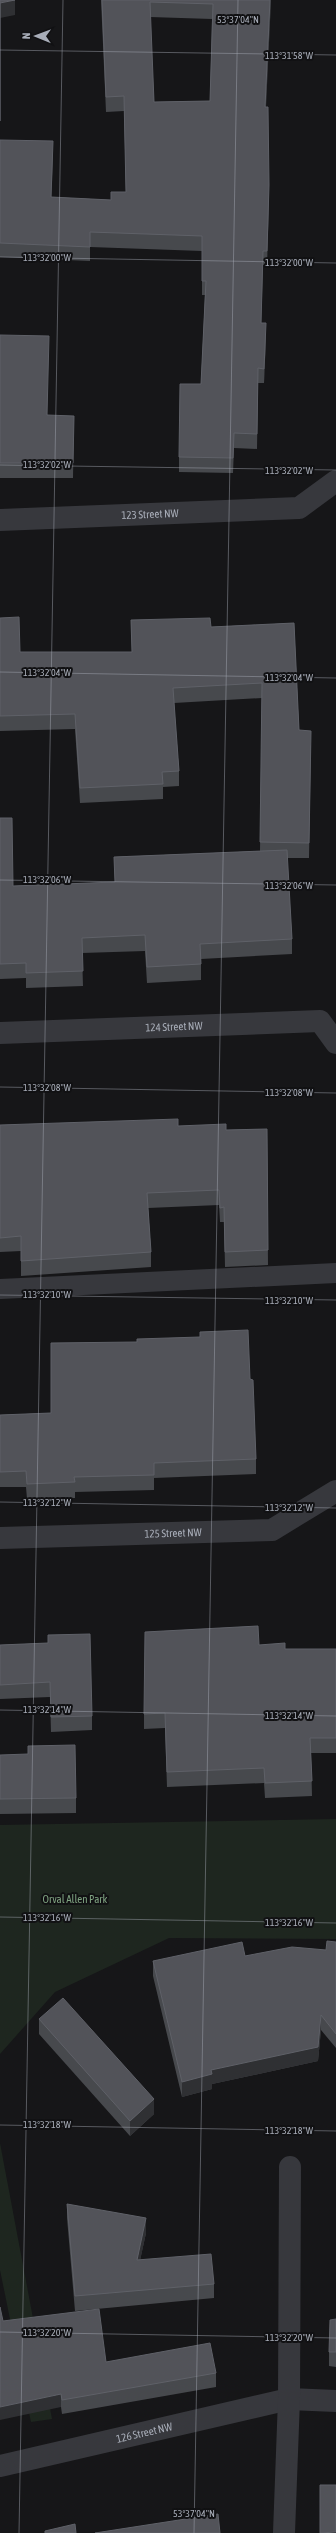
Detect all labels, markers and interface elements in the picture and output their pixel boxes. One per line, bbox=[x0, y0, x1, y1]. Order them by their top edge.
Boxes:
text: 53°37'04"N bbox=[217, 14, 259, 25]
north arrow bbox=[16, 16, 56, 56]
text: N bbox=[20, 32, 32, 39]
text: 113°31'58"W bbox=[265, 50, 314, 61]
text: 113°32'00"W bbox=[23, 252, 72, 263]
text: 113°32'00"W bbox=[265, 257, 314, 268]
text: 113°32'02"W bbox=[23, 459, 72, 470]
text: 113°32'02"W bbox=[265, 465, 314, 476]
street label: 123 Street NW bbox=[121, 507, 179, 521]
text: 113°32'04"W bbox=[23, 667, 72, 678]
text: 113°32'04"W bbox=[265, 672, 314, 683]
text: 113°32'06"W bbox=[23, 874, 72, 885]
text: 113°32'06"W bbox=[265, 880, 314, 891]
street label: 124 Street NW bbox=[145, 1019, 203, 1034]
text: 113°32'08"W bbox=[23, 1082, 72, 1093]
text: 113°32'08"W bbox=[265, 1087, 314, 1098]
text: 113°32'10"W bbox=[23, 1289, 72, 1300]
text: 113°32'10"W bbox=[265, 1295, 314, 1306]
text: 113°32'12"W bbox=[23, 1497, 72, 1508]
text: 113°32'12"W bbox=[265, 1502, 314, 1513]
street label: 125 Street NW bbox=[144, 1526, 202, 1540]
text: 113°32'14"W bbox=[23, 1704, 72, 1715]
text: 113°32'14"W bbox=[265, 1710, 314, 1721]
park label: Orval Allen Park bbox=[43, 1893, 108, 1905]
text: 113°32'16"W bbox=[23, 1912, 72, 1923]
text: 113°32'16"W bbox=[265, 1917, 314, 1928]
text: 113°32'18"W bbox=[23, 2119, 72, 2130]
text: 113°32'18"W bbox=[265, 2125, 314, 2136]
text: 113°32'20"W bbox=[23, 2327, 72, 2338]
text: 113°32'20"W bbox=[265, 2332, 314, 2343]
street label: 126 Street NW bbox=[115, 2420, 173, 2445]
text: 53°37'04"N bbox=[173, 2508, 215, 2519]

